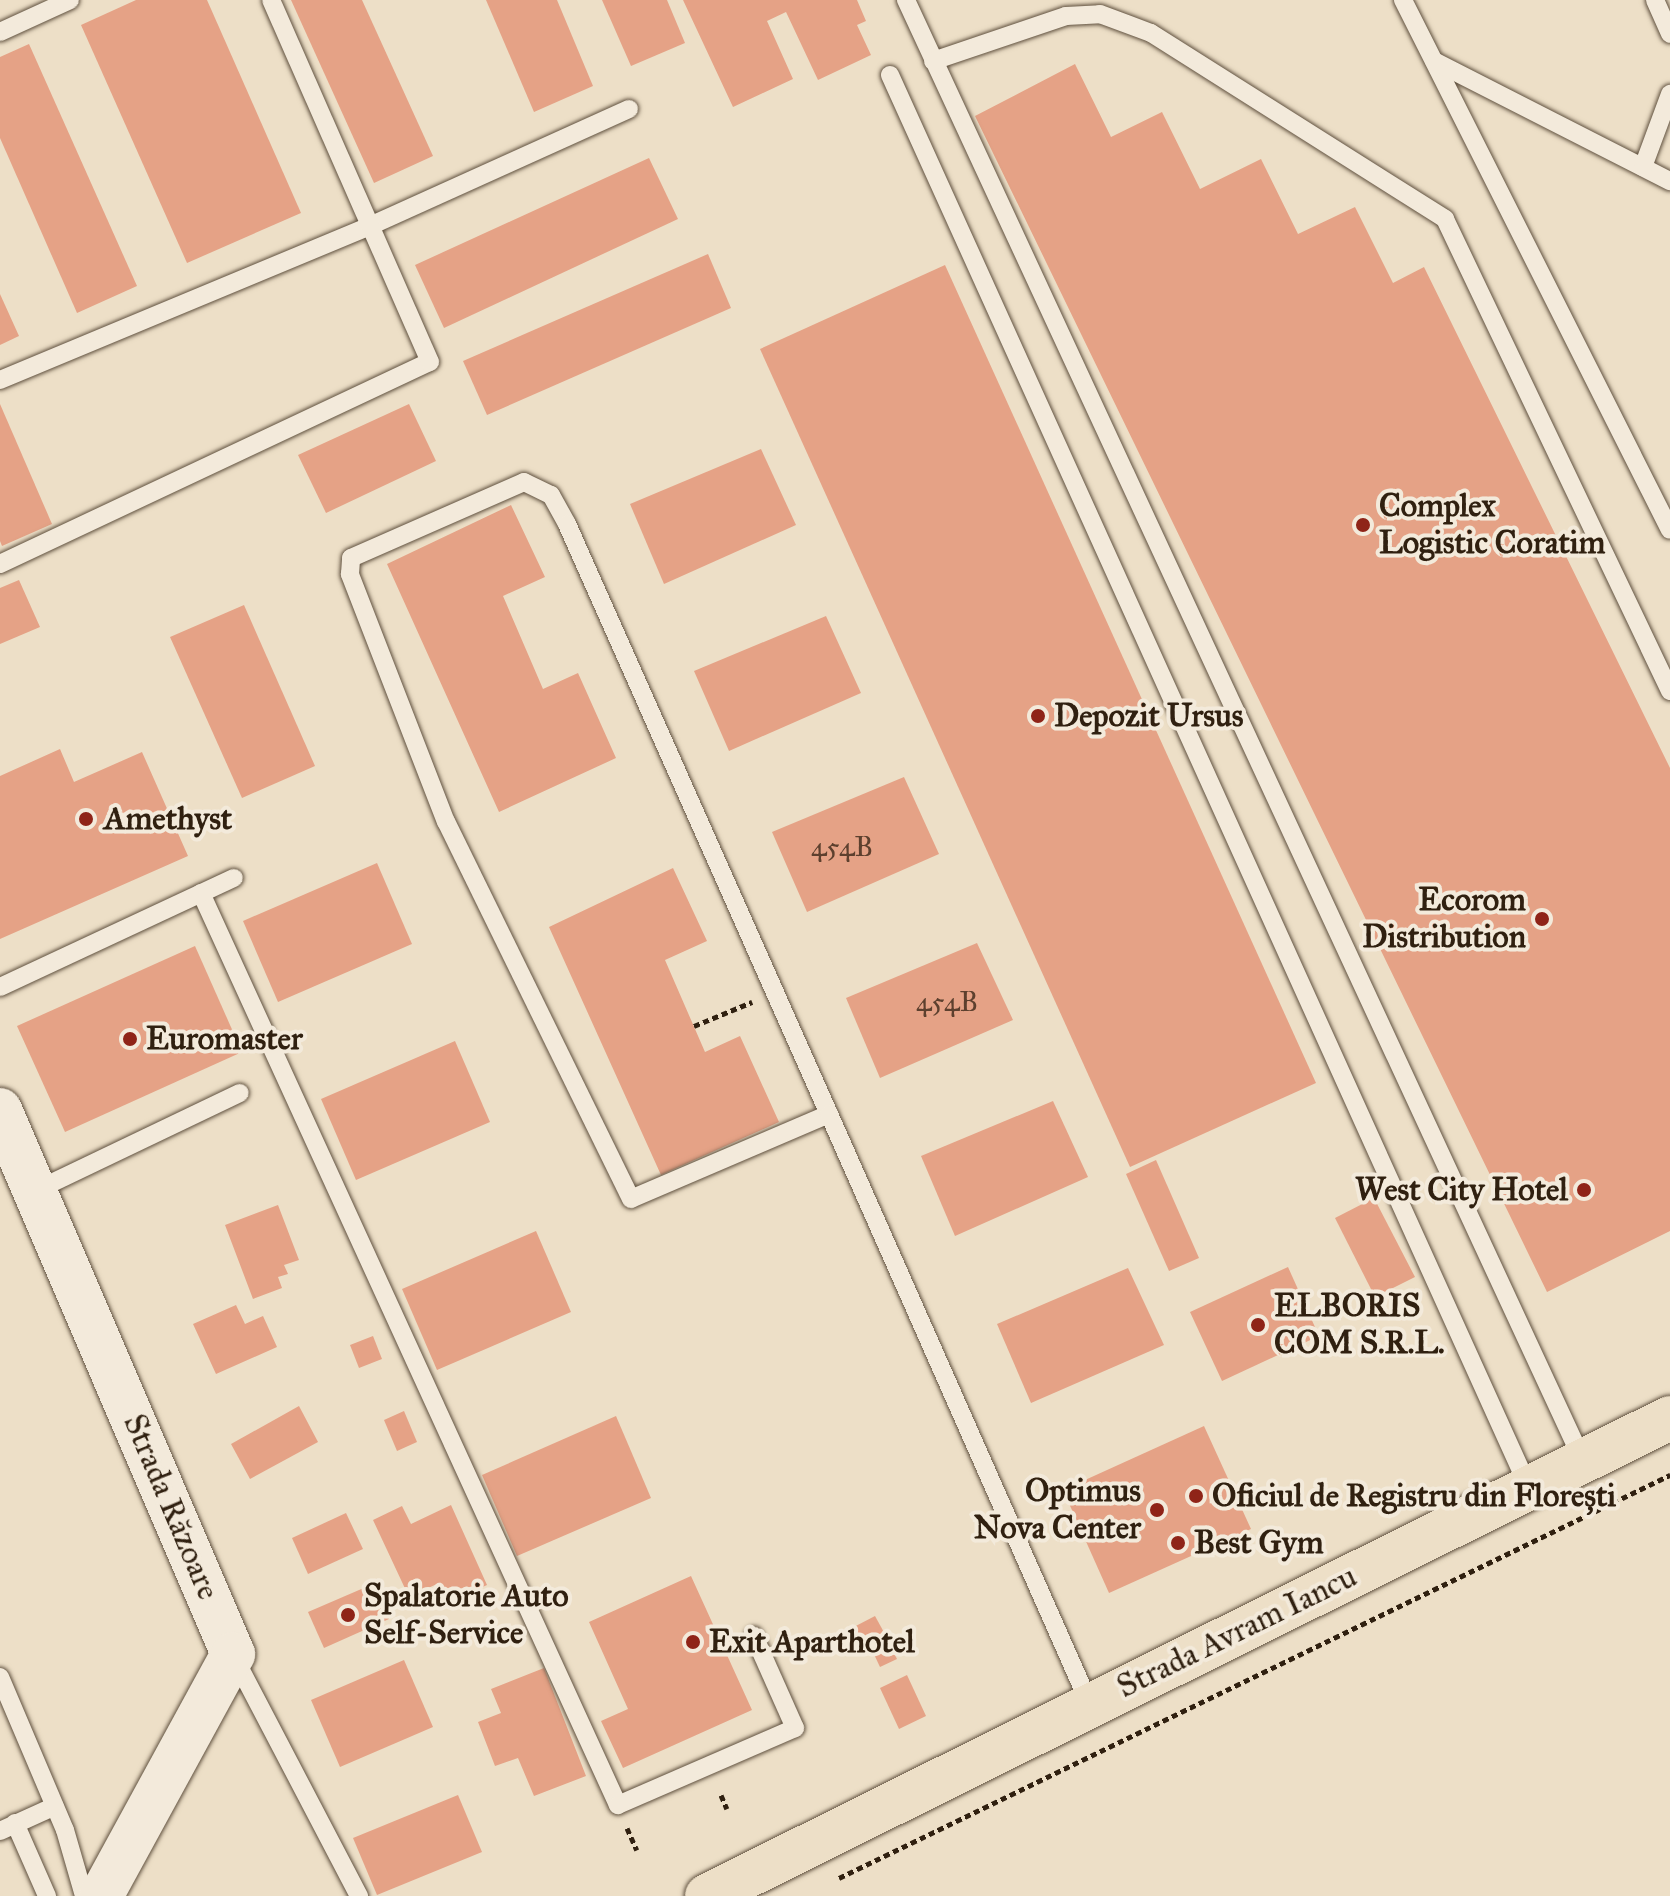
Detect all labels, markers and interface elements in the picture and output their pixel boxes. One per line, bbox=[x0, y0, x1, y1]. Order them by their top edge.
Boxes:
place label: Complex Logistic Coratim bbox=[1379, 488, 1605, 563]
marker: Complex Logistic Coratim bbox=[1354, 516, 1372, 534]
place label: Depozit Ursus bbox=[1054, 697, 1244, 735]
marker: Depozit Ursus bbox=[1029, 707, 1047, 725]
place label: Amethyst bbox=[104, 800, 232, 838]
marker: Amethyst bbox=[75, 808, 97, 830]
house number: 454B bbox=[811, 830, 873, 864]
place label: Ecorom Distribution bbox=[1362, 882, 1526, 957]
marker: Ecorom Distribution bbox=[1533, 910, 1551, 928]
house number: 454B bbox=[916, 985, 978, 1019]
place label: Euromaster bbox=[146, 1020, 303, 1058]
marker: Euromaster bbox=[121, 1030, 139, 1048]
place label: West City Hotel bbox=[1355, 1171, 1568, 1209]
marker: West City Hotel bbox=[1575, 1181, 1593, 1199]
place label: ELBORIS COM S.R.L. bbox=[1274, 1288, 1445, 1363]
marker: ELBORIS COM S.R.L. bbox=[1249, 1316, 1267, 1334]
street label: Strada Răzoare bbox=[115, 1409, 227, 1605]
place label: Optimus Nova Center bbox=[974, 1473, 1141, 1548]
place label: Oficiul de Registru din Florești bbox=[1212, 1477, 1616, 1515]
marker: Oficiul de Registru din Florești bbox=[1187, 1487, 1205, 1505]
marker: Optimus Nova Center bbox=[1148, 1501, 1166, 1519]
place label: Best Gym bbox=[1194, 1524, 1324, 1562]
marker: Best Gym bbox=[1169, 1534, 1187, 1552]
street label: Strada Avram Iancu bbox=[1111, 1557, 1363, 1707]
place label: Spalatorie Auto Self-Service bbox=[364, 1578, 569, 1653]
marker: Spalatorie Auto Self-Service bbox=[339, 1606, 357, 1624]
place label: Exit Aparthotel bbox=[709, 1623, 915, 1661]
marker: Exit Aparthotel bbox=[684, 1633, 702, 1651]

